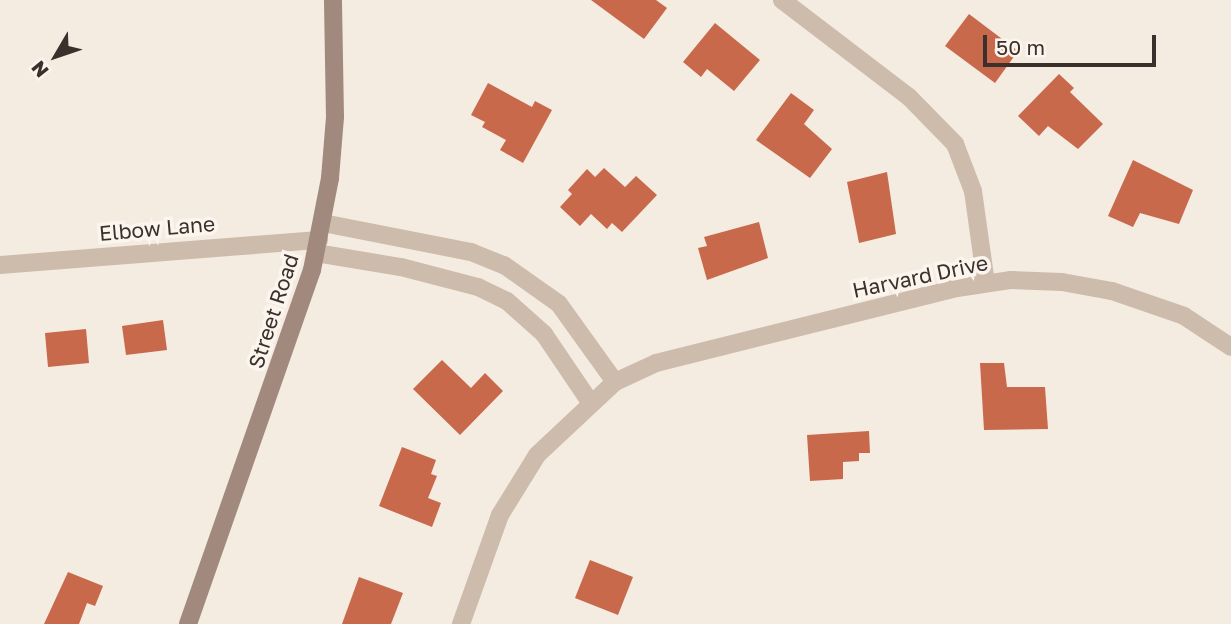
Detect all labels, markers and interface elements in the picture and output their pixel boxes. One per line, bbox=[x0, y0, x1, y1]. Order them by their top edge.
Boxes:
north arrow bbox=[21, 21, 91, 91]
scale bar bbox=[986, 21, 1159, 65]
text: 50 m bbox=[996, 34, 1045, 60]
text: N bbox=[26, 57, 53, 82]
street label: Elbow Lane bbox=[98, 210, 216, 246]
street label: Harvard Drive bbox=[850, 249, 990, 303]
street label: Street Road bbox=[243, 251, 303, 371]

